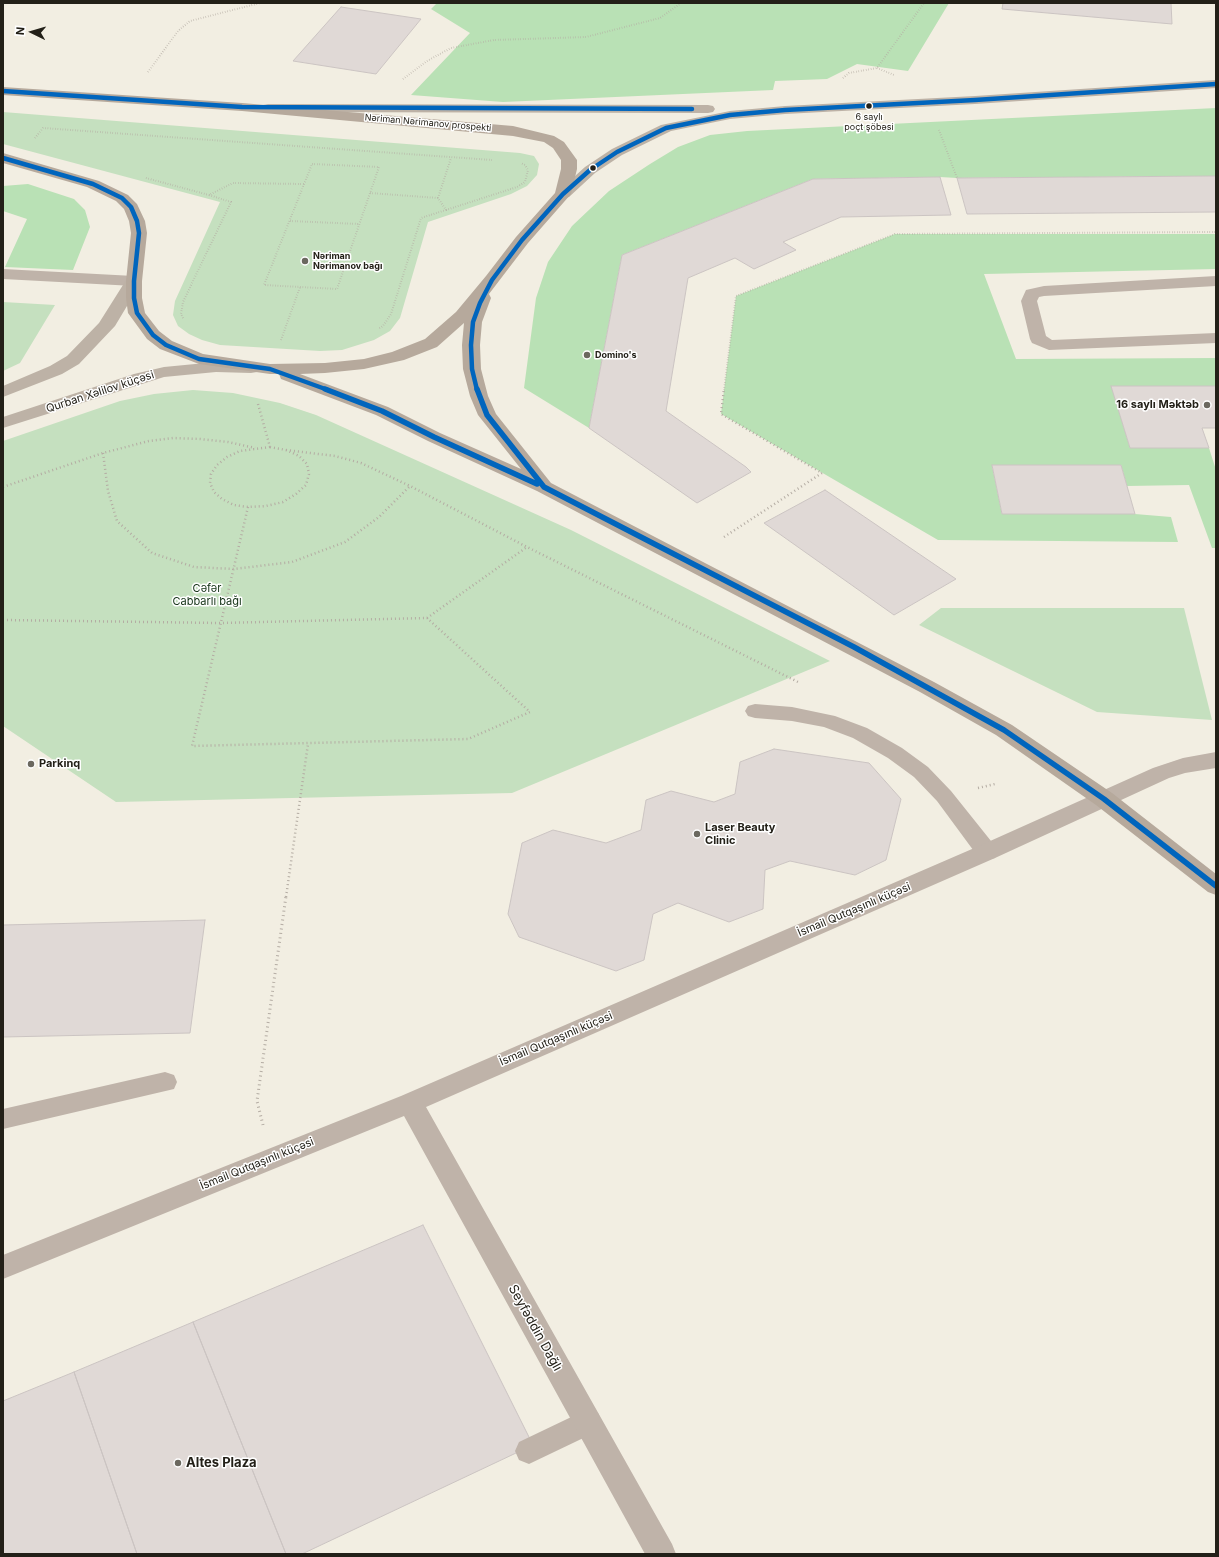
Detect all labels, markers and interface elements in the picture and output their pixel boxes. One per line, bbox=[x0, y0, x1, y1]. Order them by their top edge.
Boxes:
north arrow bbox=[12, 12, 52, 52]
text: N bbox=[13, 26, 27, 36]
marker: 6 saylı poçt şöbəsi bbox=[864, 101, 874, 111]
street label: Nəriman Nərimanov prospekti bbox=[364, 112, 492, 134]
place label: 6 saylı poçt şöbəsi bbox=[844, 112, 894, 133]
unlabelled marker bbox=[588, 163, 598, 173]
place label: Nəriman Nərimanov bağı bbox=[313, 251, 382, 272]
marker: Nəriman Nərimanov bağı bbox=[300, 256, 310, 266]
marker: Domino's bbox=[582, 350, 592, 360]
place label: Domino's bbox=[595, 350, 637, 360]
street label: Qurban Xəlilov küçəsi bbox=[44, 368, 156, 416]
place label: 16 saylı Məktəb bbox=[1116, 398, 1199, 412]
marker: 16 saylı Məktəb bbox=[1202, 400, 1212, 410]
park label: Cəfər Cabbarlı bağı bbox=[172, 582, 242, 608]
place label: Parkinq bbox=[39, 757, 80, 771]
marker: Parkinq bbox=[26, 759, 36, 769]
place label: Laser Beauty Clinic bbox=[705, 821, 775, 847]
marker: Laser Beauty Clinic bbox=[692, 829, 702, 839]
street label: İsmail Qutqaşınlı küçəsi bbox=[796, 880, 912, 940]
street label: İsmail Qutqaşınlı küçəsi bbox=[498, 1009, 614, 1069]
street label: İsmail Qutqaşınlı küçəsi bbox=[198, 1135, 316, 1193]
street label: Seyfəddin Dağlı bbox=[505, 1282, 565, 1374]
place label: Altes Plaza bbox=[186, 1455, 257, 1471]
marker: Altes Plaza bbox=[173, 1458, 183, 1468]

